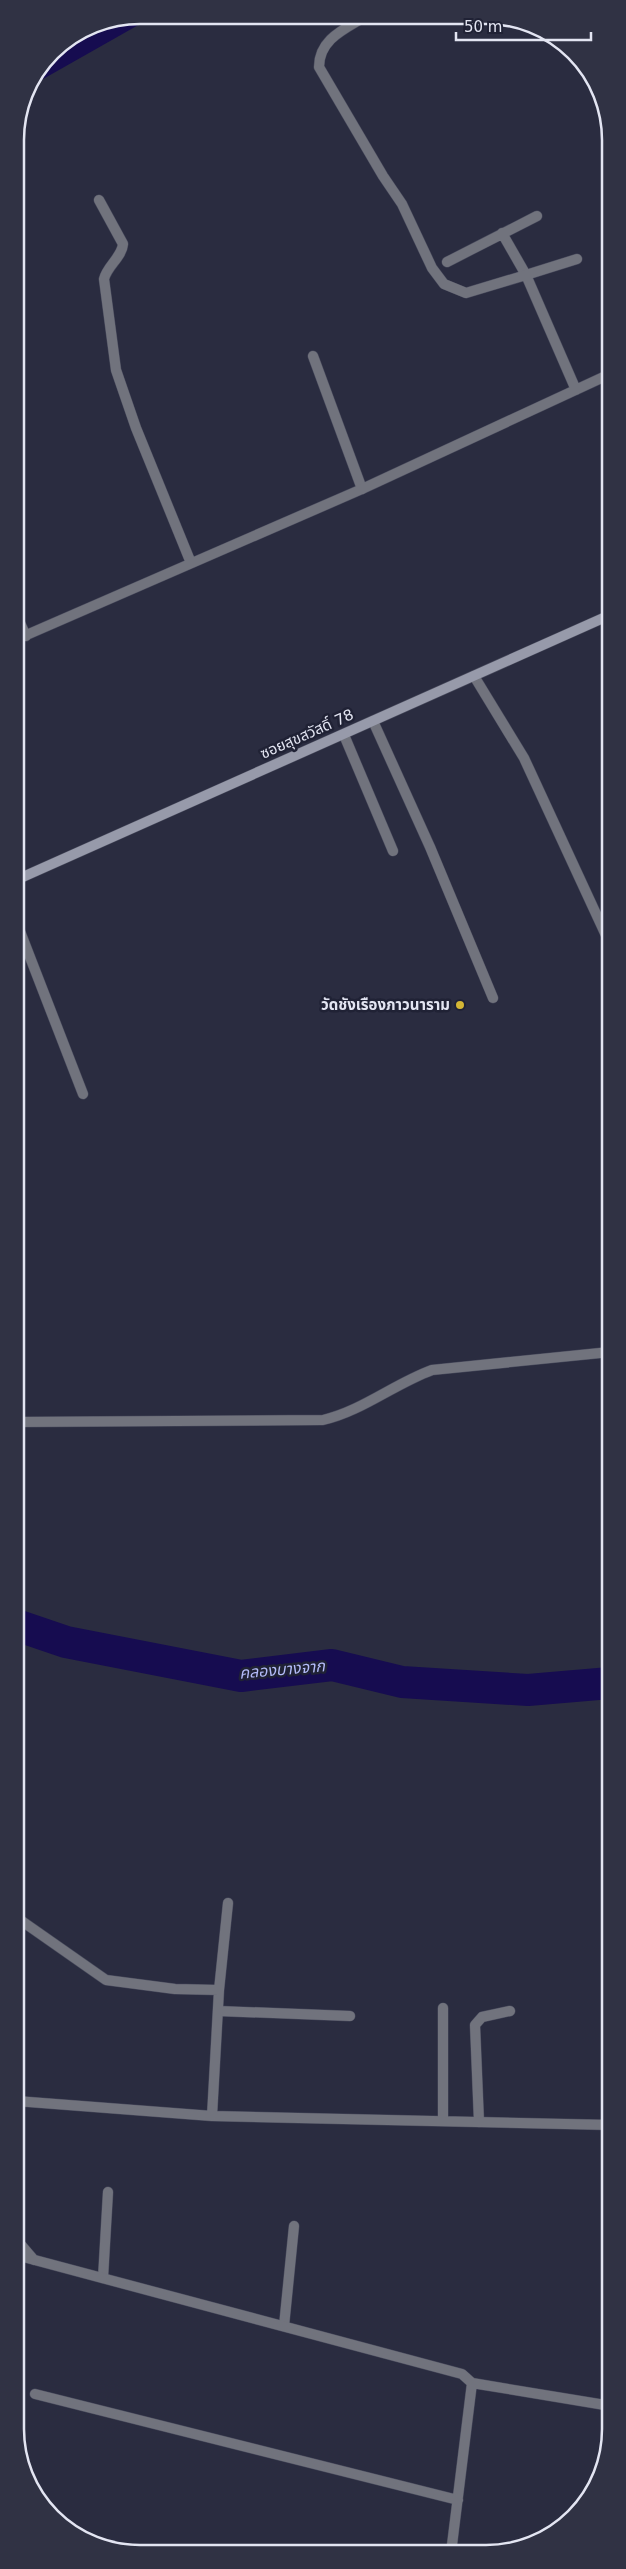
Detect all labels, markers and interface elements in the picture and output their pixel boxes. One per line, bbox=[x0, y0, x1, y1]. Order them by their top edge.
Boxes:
scale bar bbox=[456, 10, 591, 42]
text: 50 m bbox=[464, 18, 502, 36]
street label: ซอยสุขสวัสดิ์ 78 bbox=[257, 705, 356, 763]
place label: วัดชังเรืองภาวนาราม bbox=[321, 996, 450, 1014]
marker: วัดชังเรืองภาวนาราม bbox=[454, 999, 466, 1011]
water label: คลองบางจาก bbox=[238, 1656, 327, 1683]

